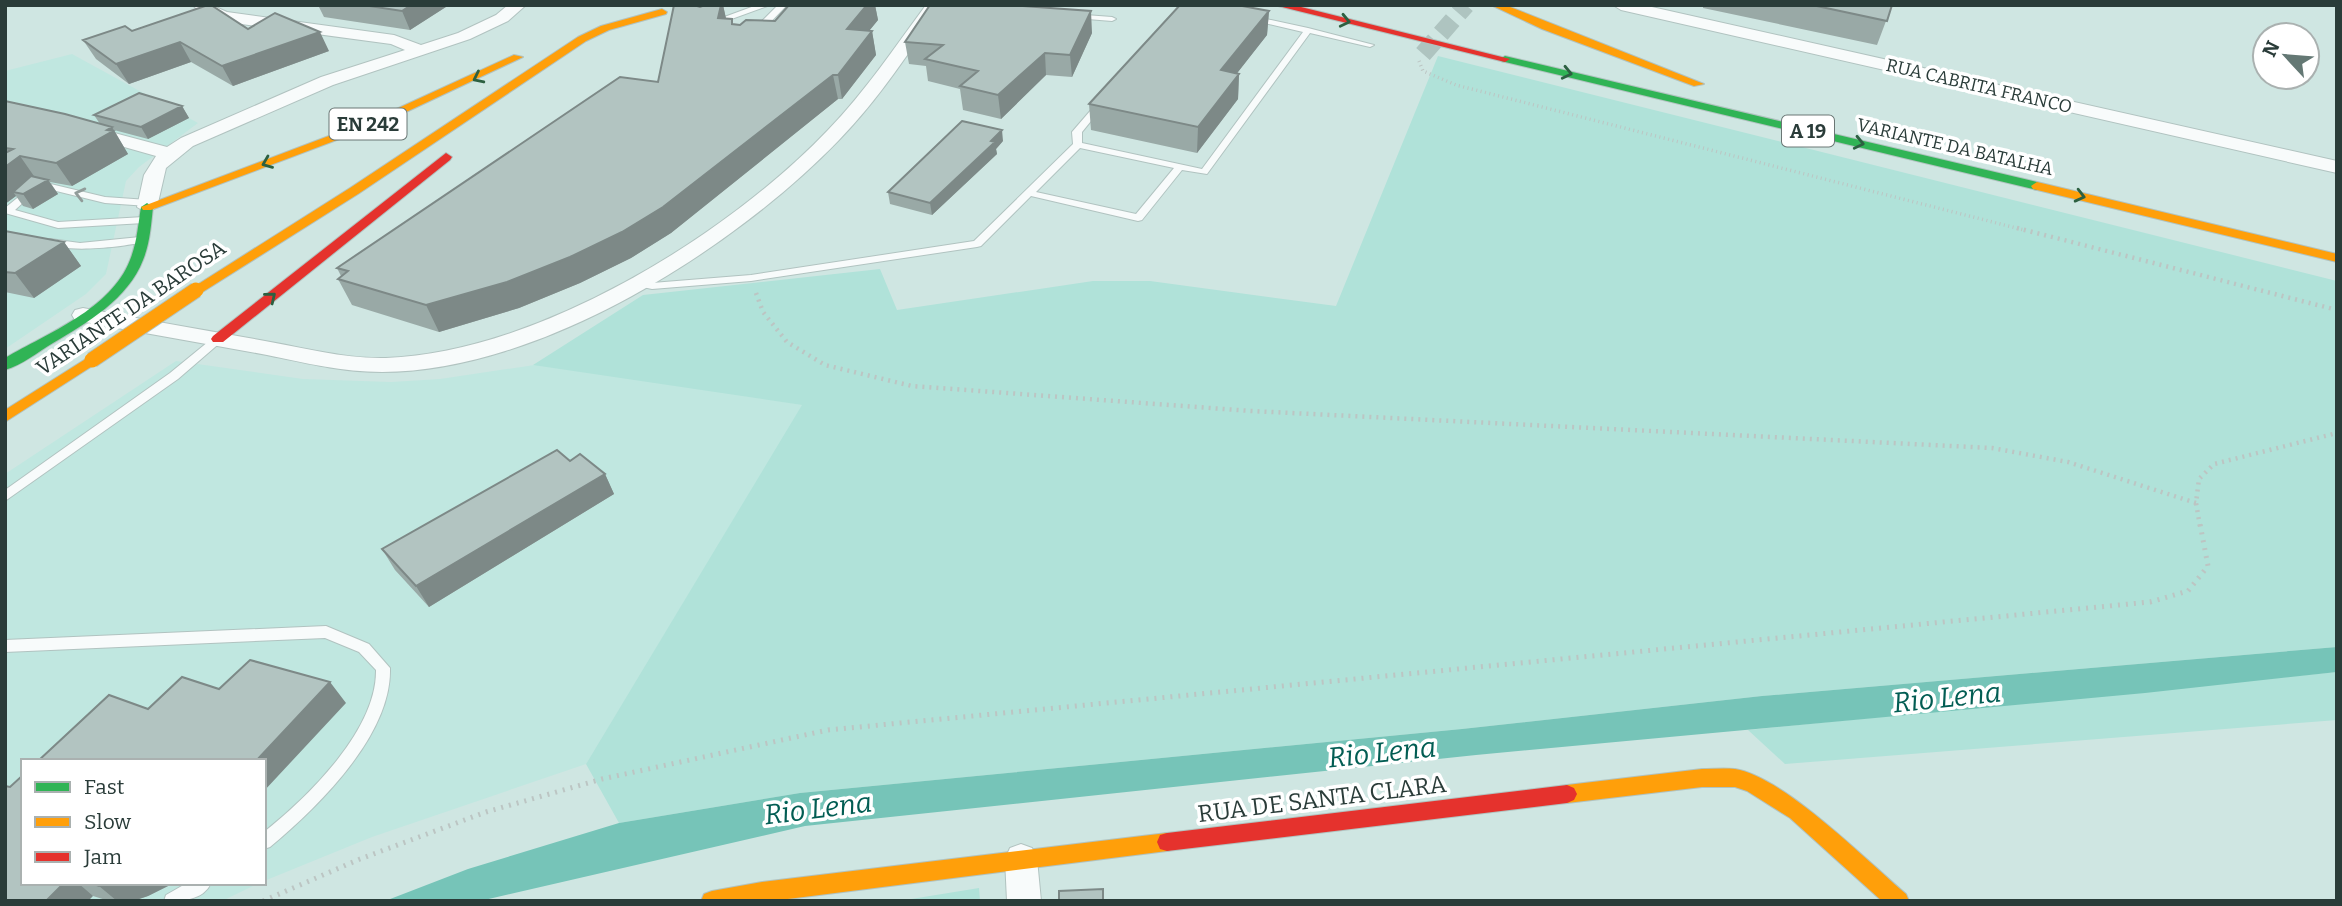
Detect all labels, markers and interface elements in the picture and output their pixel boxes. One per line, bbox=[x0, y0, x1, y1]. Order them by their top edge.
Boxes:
one-way arrow bbox=[1339, 13, 1351, 27]
north arrow bbox=[2251, 21, 2321, 91]
text: N bbox=[2258, 37, 2285, 60]
street label: RUA CABRITA FRANCO bbox=[1884, 54, 2074, 118]
one-way arrow bbox=[1560, 65, 1572, 79]
one-way arrow bbox=[473, 69, 485, 83]
road number: EN 242 bbox=[330, 108, 406, 140]
street label: VARIANTE DA BATALHA bbox=[1855, 114, 2055, 180]
road number: A 19 bbox=[1782, 116, 1834, 146]
one-way arrow bbox=[1853, 135, 1865, 149]
one-way arrow bbox=[262, 155, 274, 169]
one-way arrow bbox=[74, 188, 86, 202]
one-way arrow bbox=[2074, 188, 2086, 203]
street label: VARIANTE DA BAROSA bbox=[31, 235, 231, 381]
one-way arrow bbox=[263, 292, 275, 305]
water label: Rio Lena bbox=[1891, 675, 2003, 720]
water label: Rio Lena bbox=[1326, 730, 1438, 775]
legend bbox=[21, 759, 266, 885]
street label: RUA DE SANTA CLARA bbox=[1196, 770, 1448, 828]
text: Fast bbox=[84, 774, 125, 800]
water label: Rio Lena bbox=[762, 786, 874, 831]
text: Slow bbox=[84, 809, 131, 835]
text: Jam bbox=[83, 844, 122, 870]

